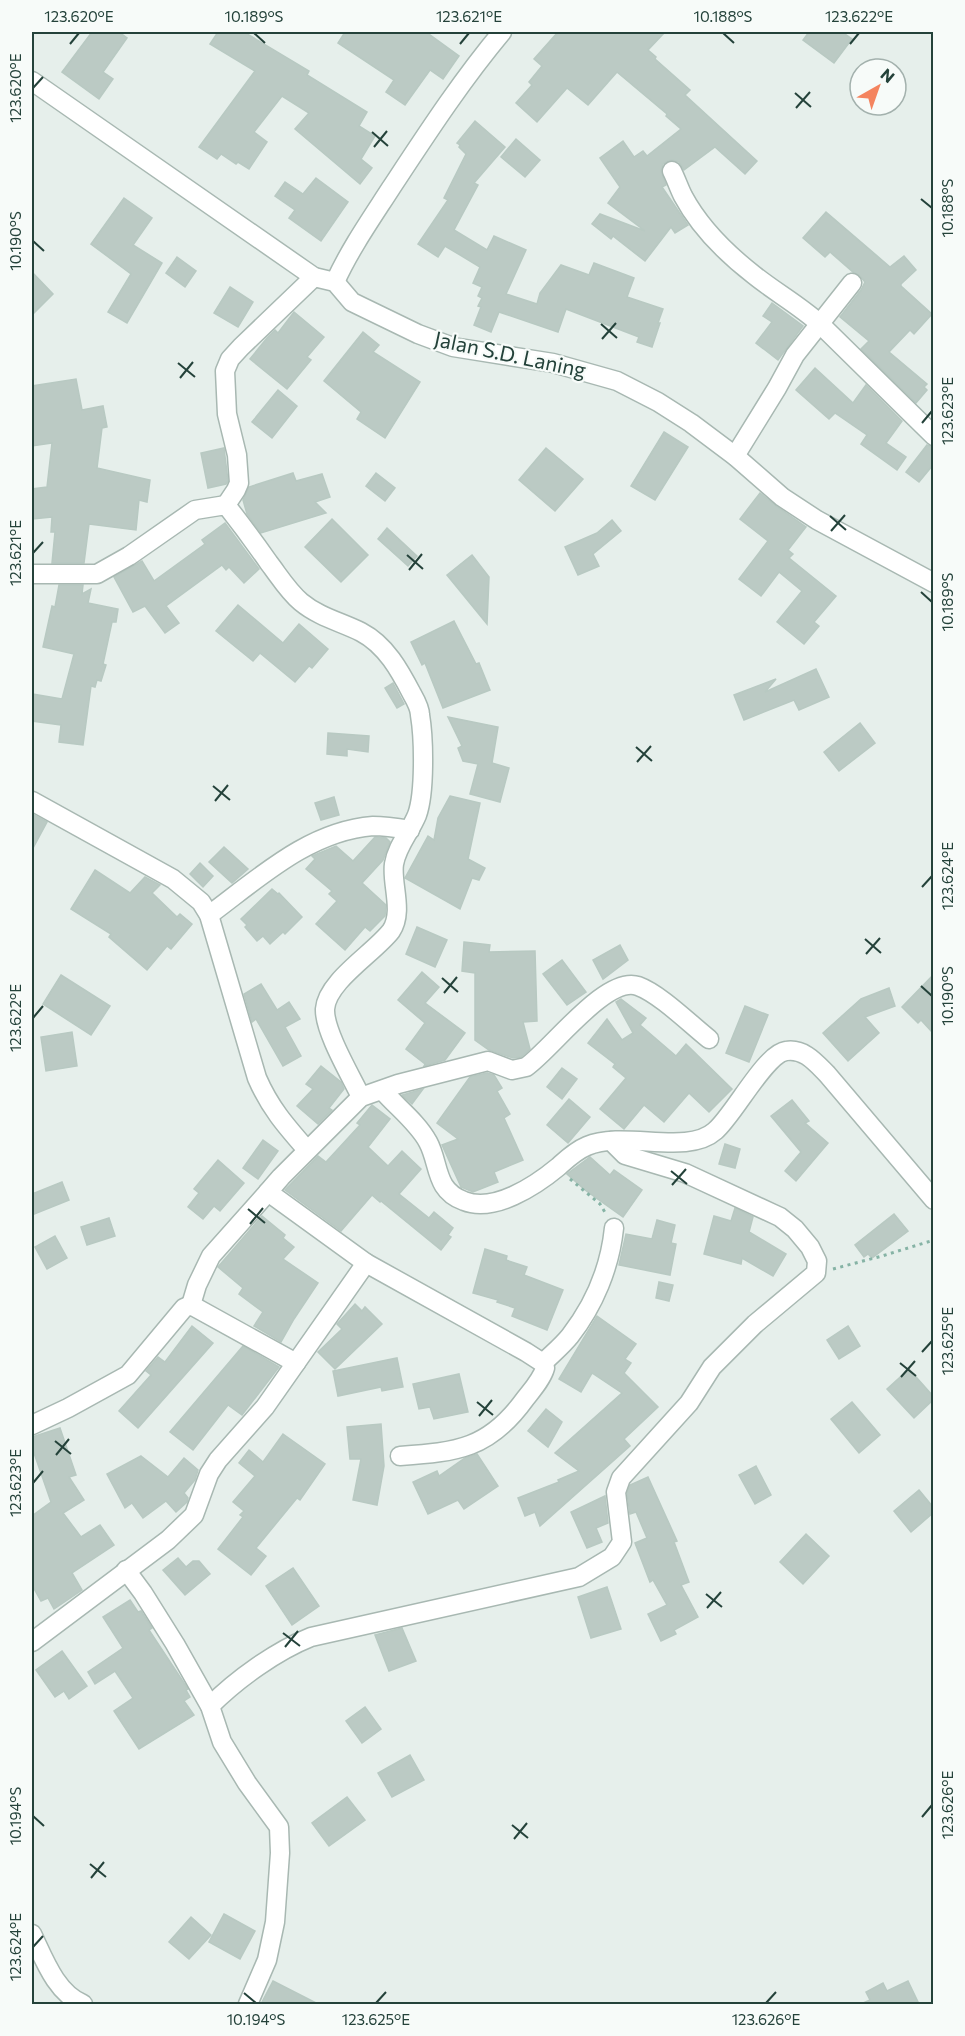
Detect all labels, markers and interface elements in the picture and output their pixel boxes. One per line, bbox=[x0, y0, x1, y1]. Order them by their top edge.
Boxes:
text: 123.620°E bbox=[44, 7, 114, 25]
text: 10.189°S bbox=[225, 7, 284, 25]
text: 123.621°E bbox=[436, 7, 502, 25]
text: 10.188°S bbox=[694, 7, 753, 25]
text: 123.622°E bbox=[825, 7, 893, 25]
text: 123.620°E bbox=[6, 53, 24, 123]
north arrow bbox=[848, 57, 908, 117]
text: N bbox=[877, 64, 899, 86]
text: 10.188°S bbox=[938, 178, 956, 237]
text: 10.190°S bbox=[6, 211, 24, 271]
street label: Jalan S.D. Laning bbox=[432, 325, 588, 382]
text: 123.623°E bbox=[938, 377, 956, 445]
text: 123.621°E bbox=[6, 520, 24, 586]
text: 10.189°S bbox=[938, 572, 956, 631]
text: 123.624°E bbox=[938, 842, 956, 910]
text: 10.190°S bbox=[938, 966, 956, 1026]
text: 123.622°E bbox=[6, 984, 24, 1052]
text: 123.625°E bbox=[938, 1307, 956, 1375]
text: 123.623°E bbox=[6, 1449, 24, 1517]
text: 123.626°E bbox=[938, 1771, 956, 1839]
text: 10.194°S bbox=[6, 1786, 24, 1845]
text: 123.624°E bbox=[6, 1913, 24, 1981]
text: 10.194°S bbox=[227, 2010, 286, 2028]
text: 123.625°E bbox=[342, 2010, 410, 2028]
text: 123.626°E bbox=[732, 2010, 800, 2028]

